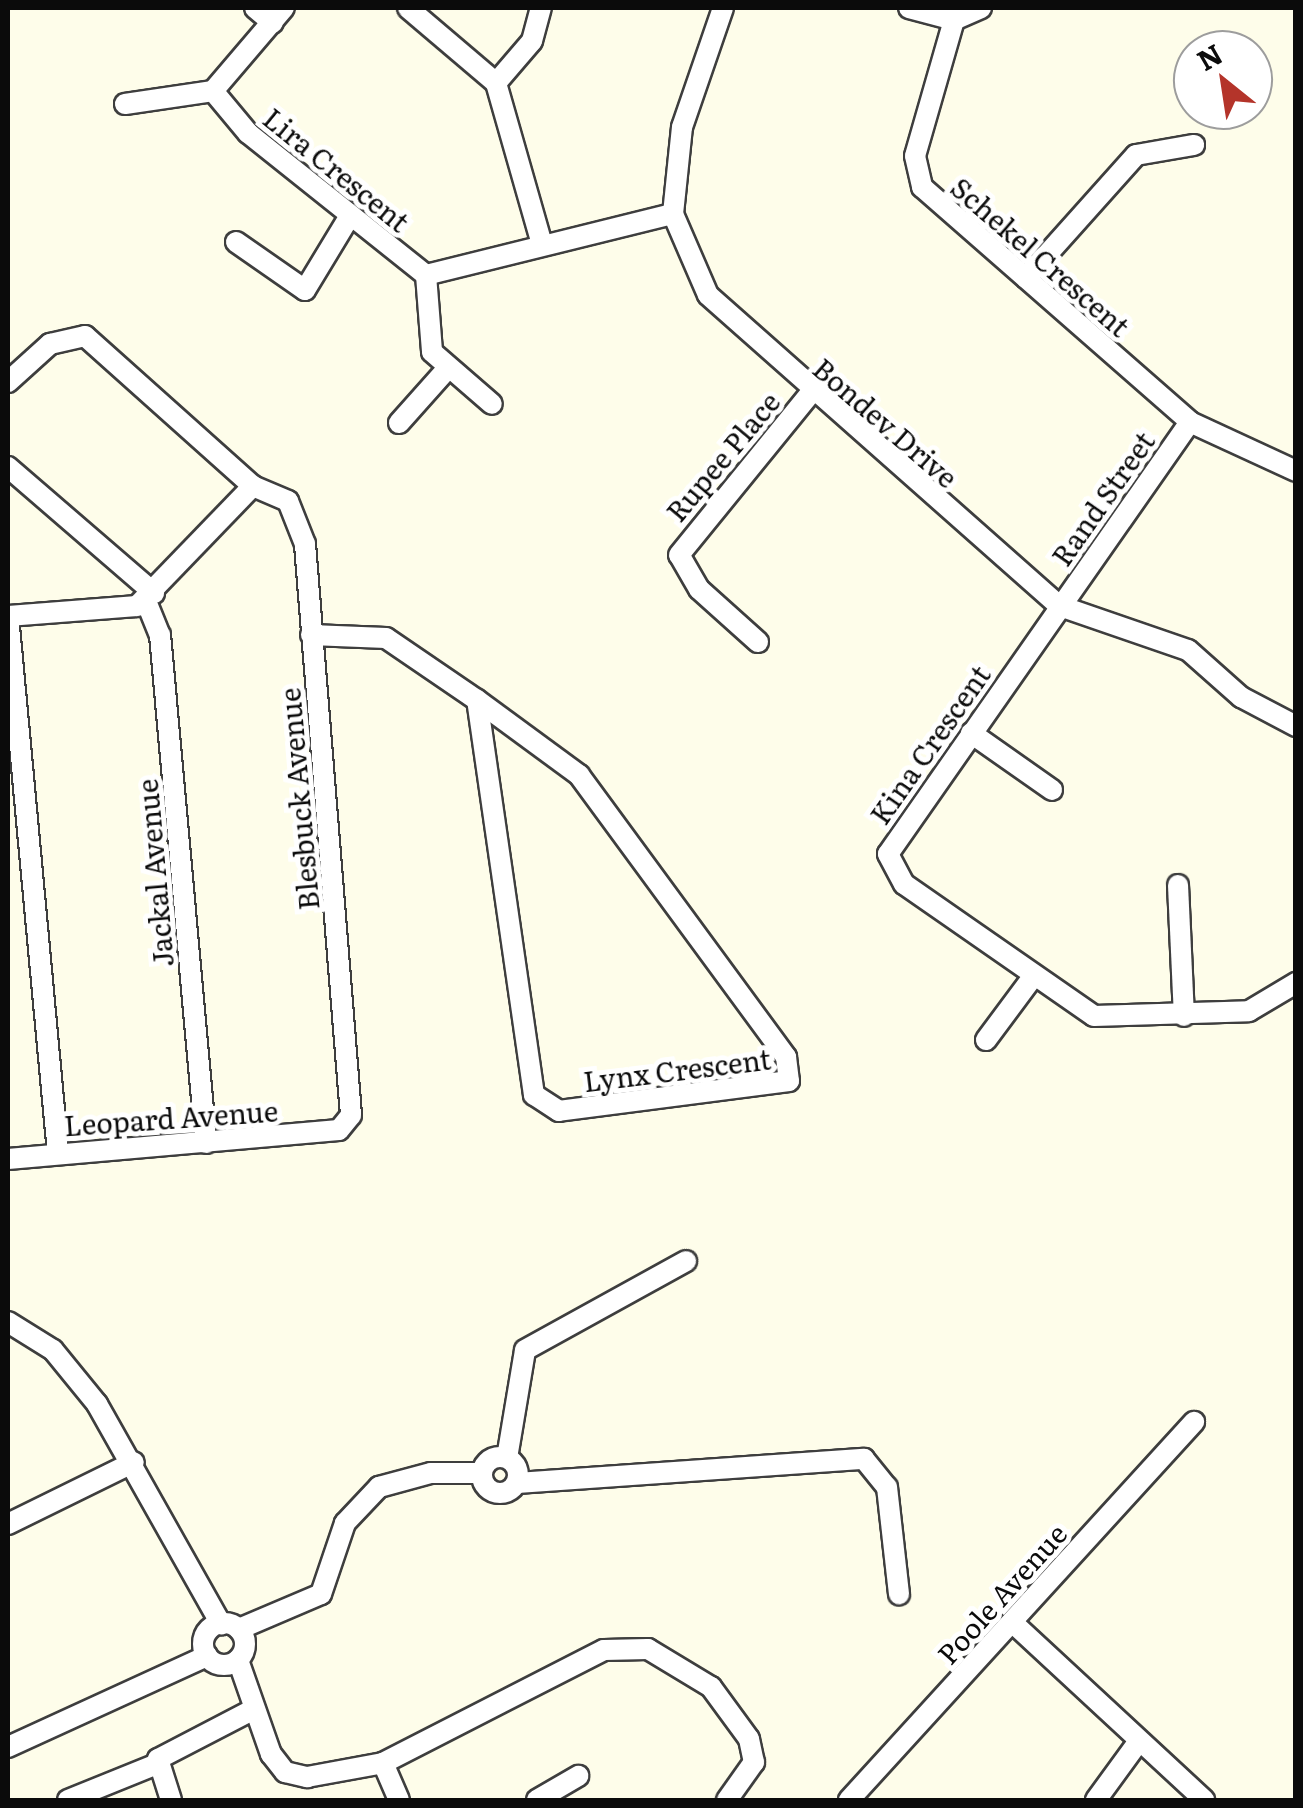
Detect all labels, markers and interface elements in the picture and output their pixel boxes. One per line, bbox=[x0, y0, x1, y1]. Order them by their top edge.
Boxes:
north arrow bbox=[1173, 30, 1273, 130]
text: N bbox=[1188, 32, 1230, 80]
street label: Lira Crescent bbox=[257, 100, 417, 238]
street label: Schekel Crescent bbox=[945, 169, 1137, 343]
street label: Bondev Drive bbox=[807, 350, 965, 494]
street label: Rupee Place bbox=[658, 385, 786, 527]
street label: Rand Street bbox=[1044, 425, 1160, 571]
street label: Kina Crescent bbox=[862, 658, 996, 830]
street label: Blesbuck Avenue bbox=[272, 686, 324, 912]
street label: Jackal Avenue bbox=[129, 778, 179, 968]
street label: Lynx Crescent bbox=[581, 1041, 773, 1097]
street label: Leopard Avenue bbox=[63, 1093, 279, 1141]
street label: Poole Avenue bbox=[929, 1516, 1073, 1670]

